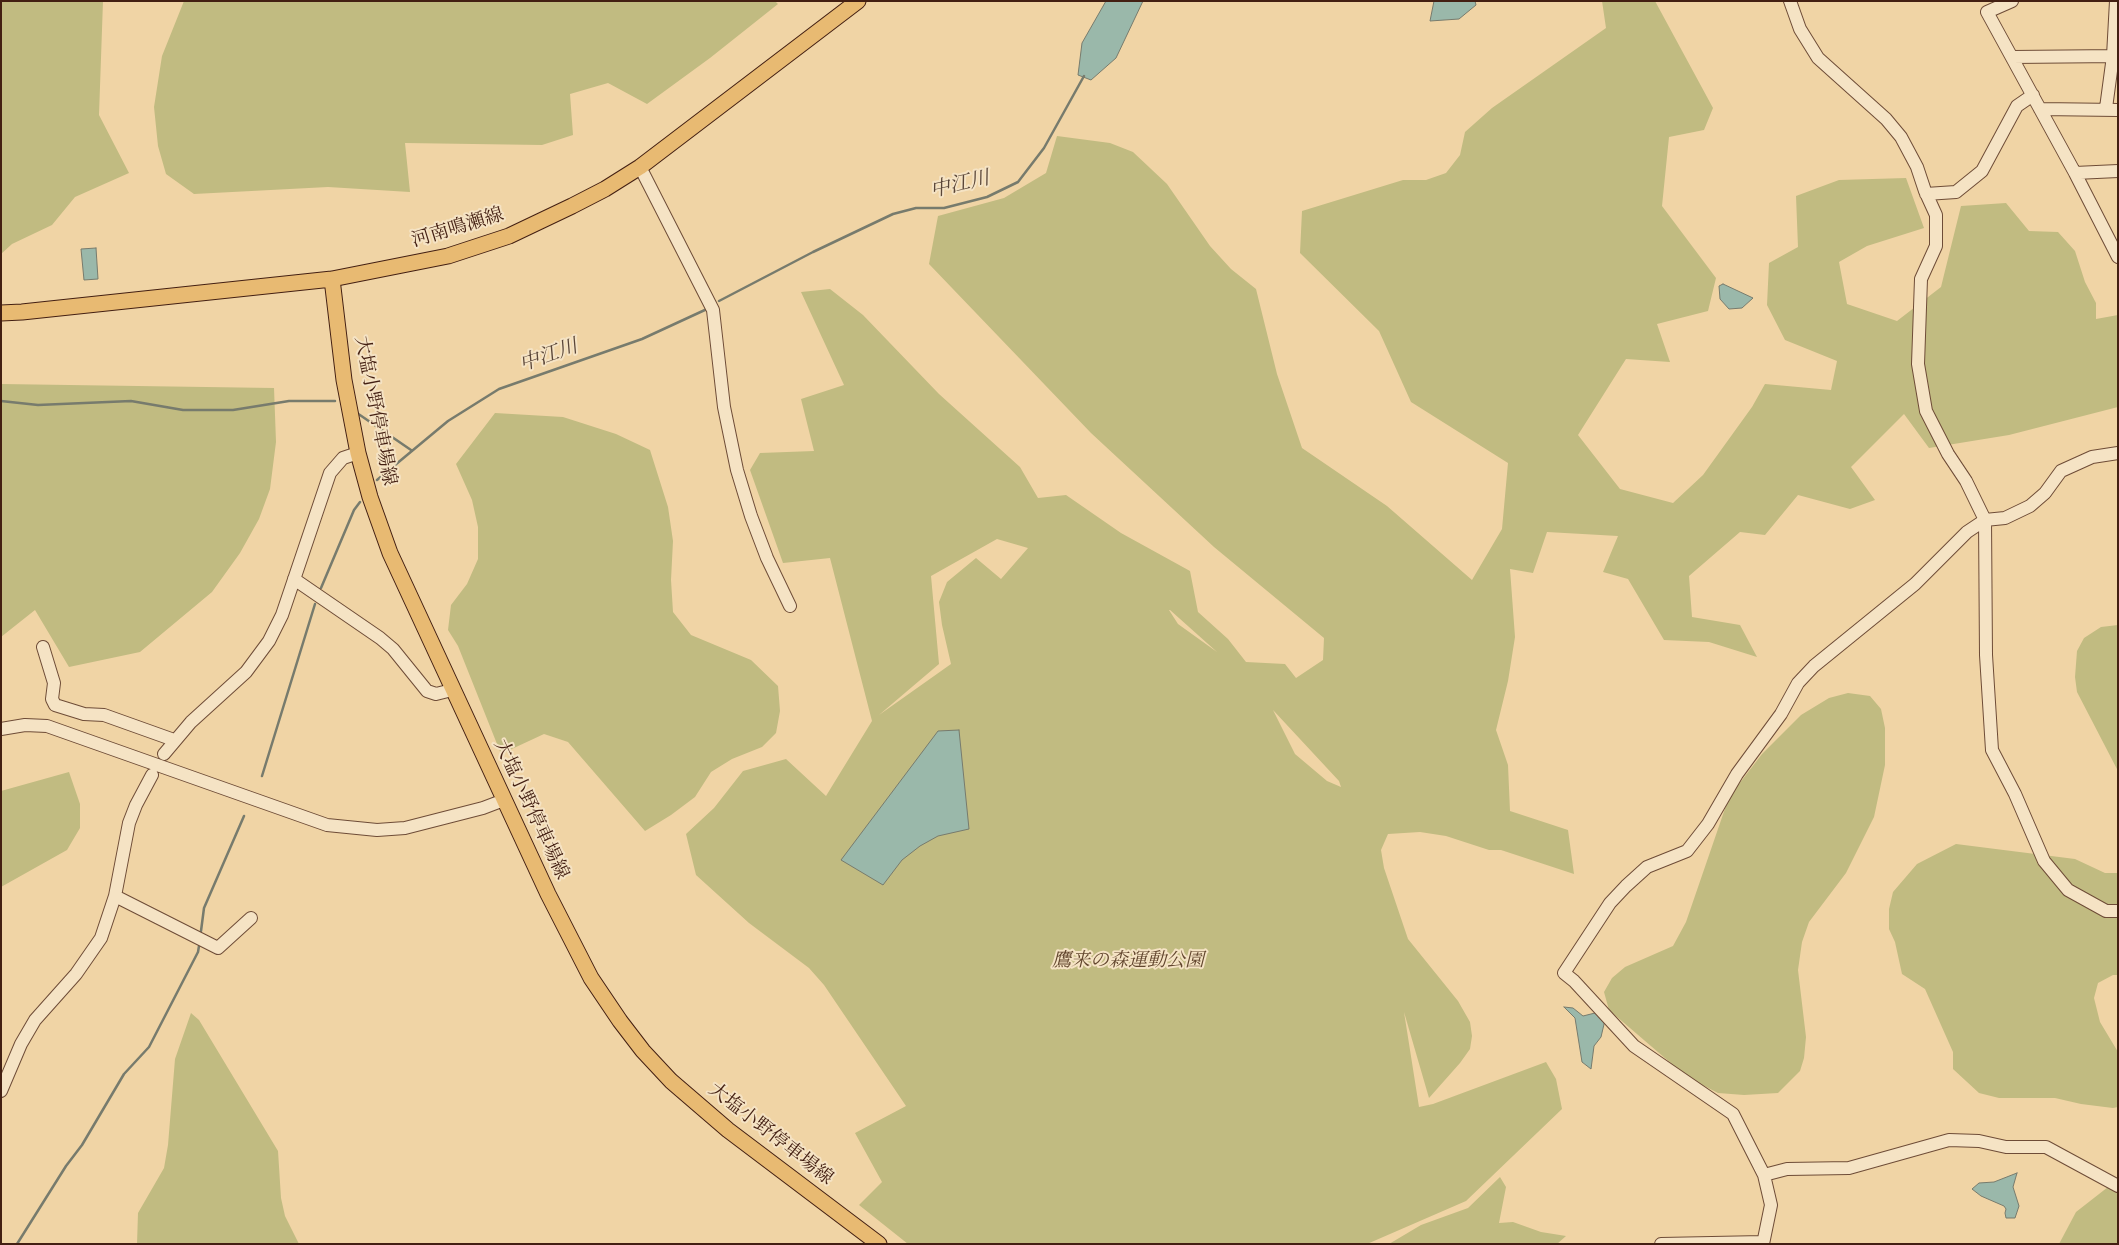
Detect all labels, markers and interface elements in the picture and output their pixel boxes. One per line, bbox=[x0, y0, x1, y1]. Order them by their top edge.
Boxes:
water label: 中江川 bbox=[928, 168, 992, 204]
street label: 河南鳴瀬線 bbox=[409, 204, 507, 254]
street label: 大塩小野停車場線 bbox=[348, 334, 400, 488]
water label: 中江川 bbox=[517, 336, 581, 378]
street label: 大塩小野停車場線 bbox=[488, 736, 572, 884]
park label: 鷹来の森運動公園 bbox=[1052, 951, 1204, 973]
street label: 大塩小野停車場線 bbox=[703, 1079, 837, 1191]

